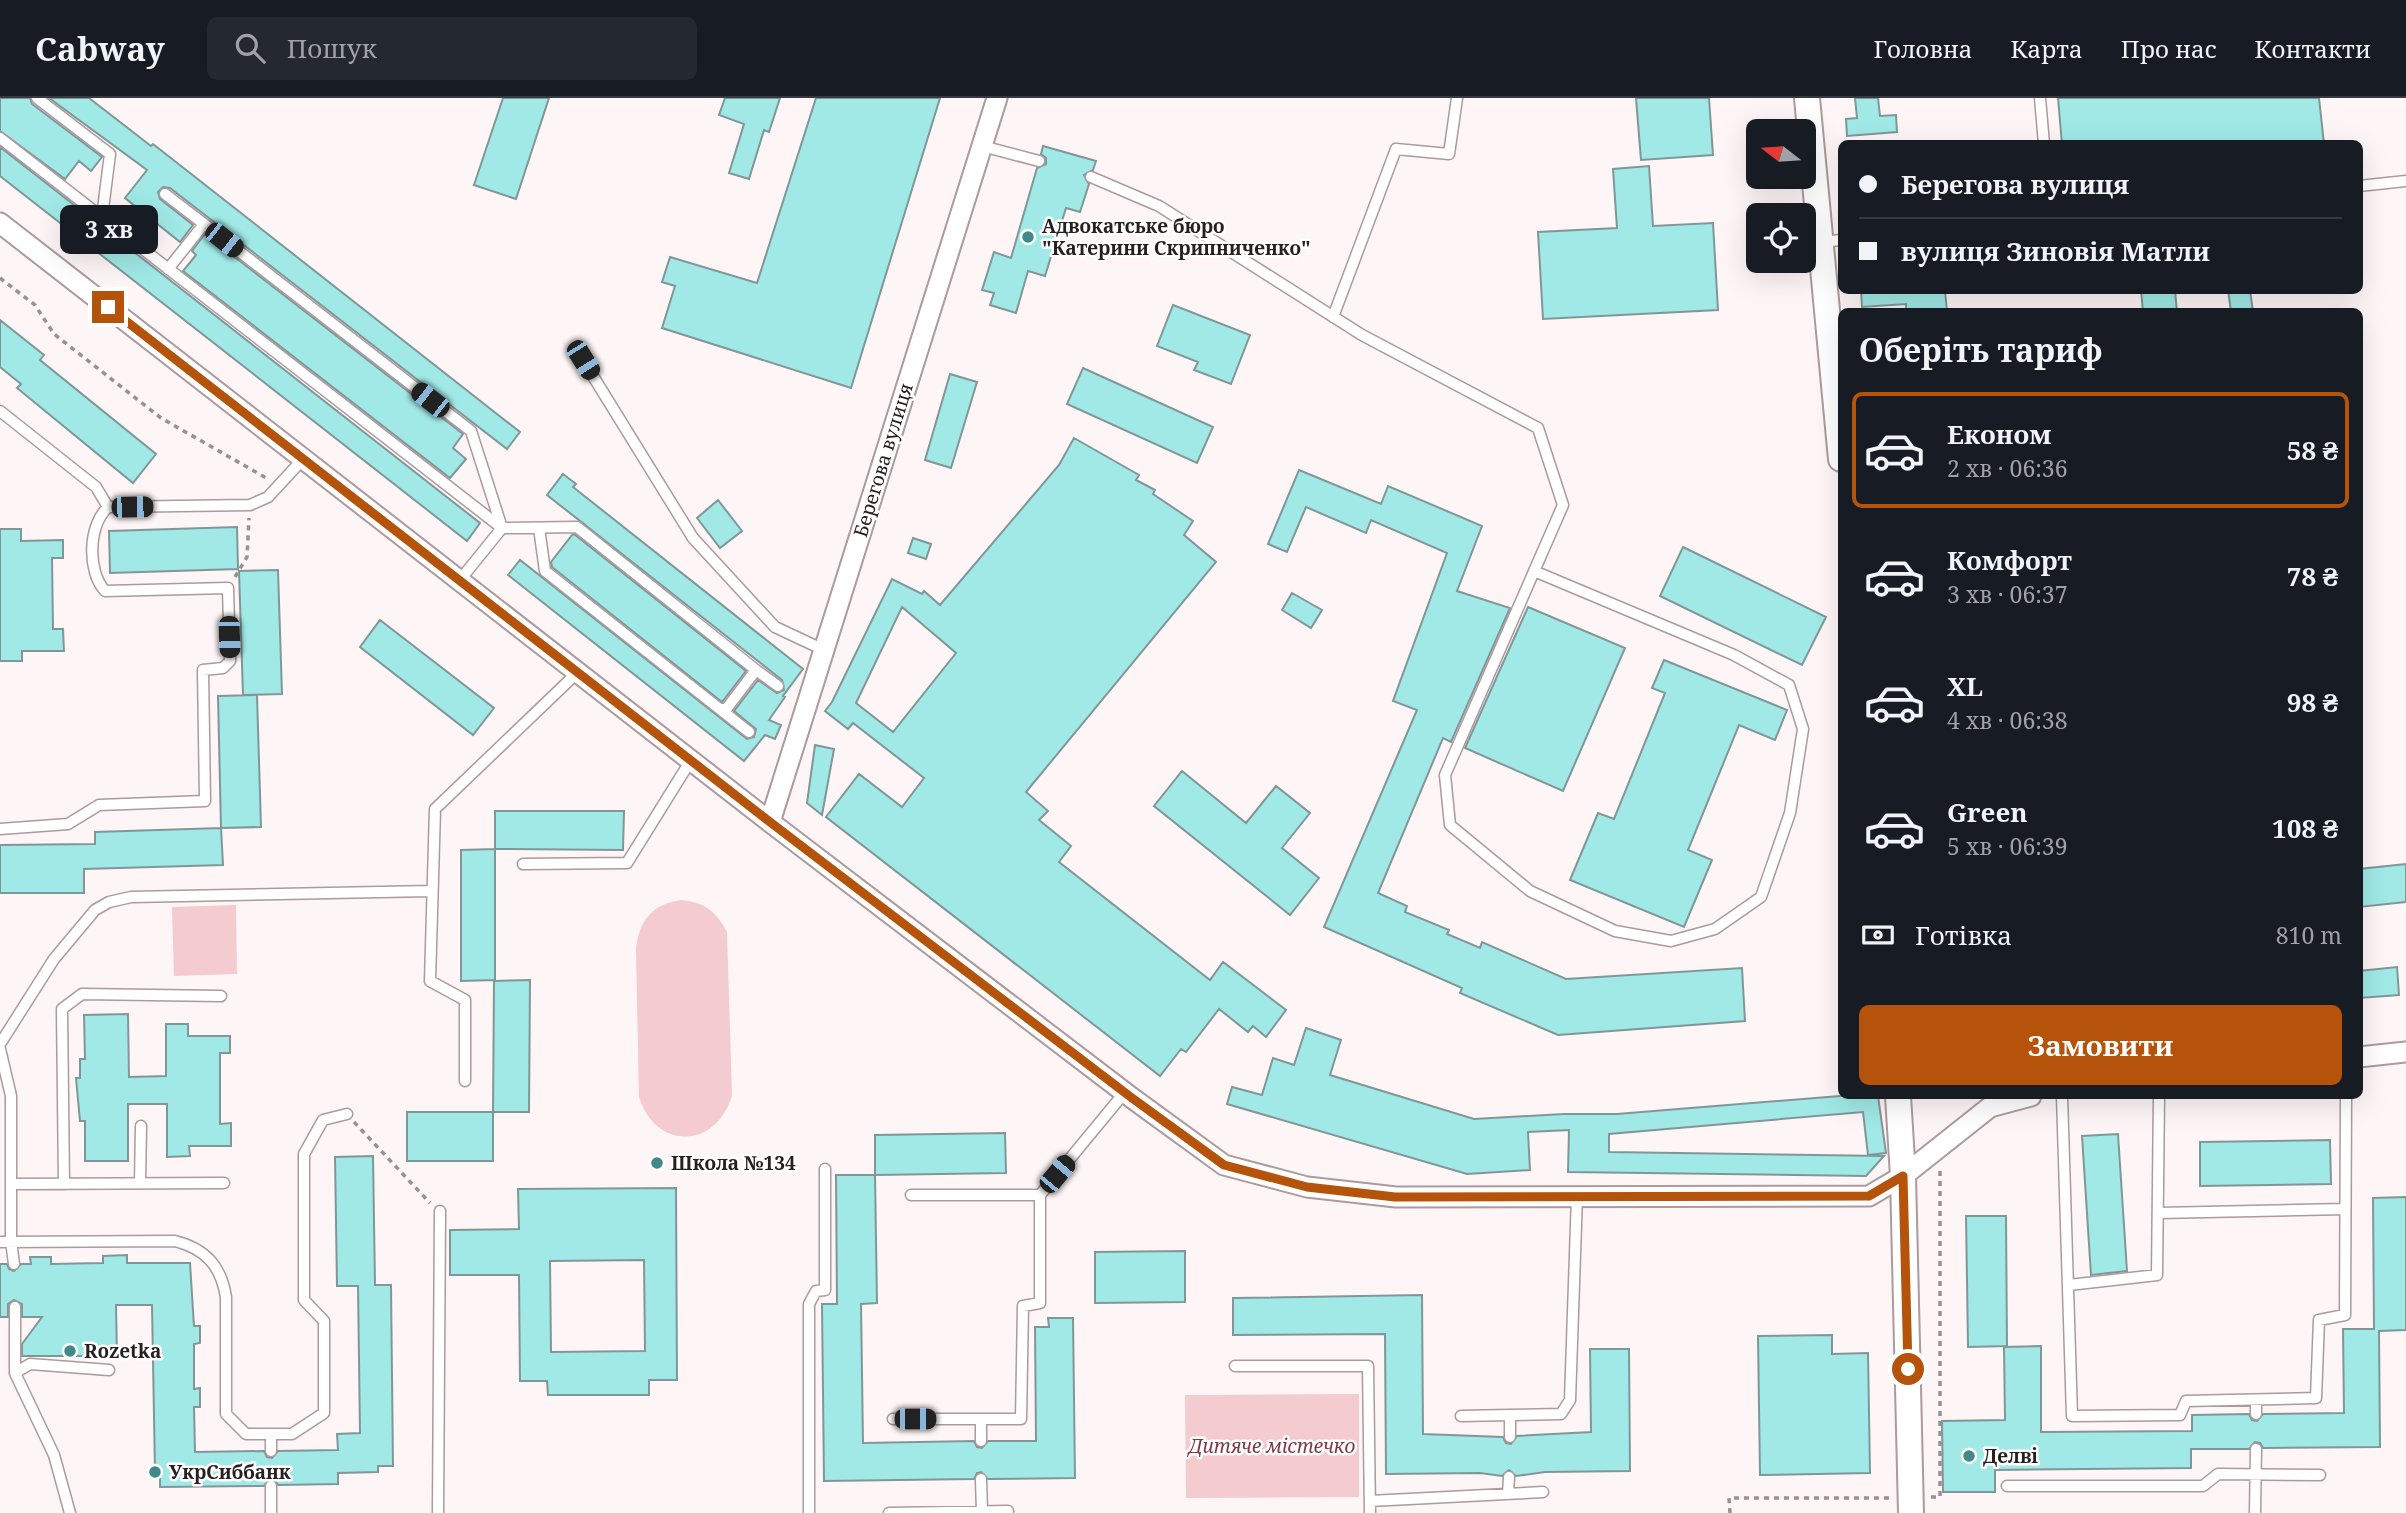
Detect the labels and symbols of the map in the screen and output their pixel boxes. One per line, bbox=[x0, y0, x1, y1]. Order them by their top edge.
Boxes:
north arrow bbox=[1746, 119, 1816, 189]
callout: 3 хв bbox=[59, 206, 157, 254]
place label: Адвокатське бюро "Катерини Скрипниченко" bbox=[1042, 213, 1311, 261]
car bbox=[201, 219, 248, 261]
marker: Адвокатське бюро "Катерини Скрипниченко" bbox=[1020, 229, 1036, 245]
route end bbox=[92, 291, 124, 323]
car bbox=[563, 337, 604, 383]
car bbox=[407, 379, 454, 421]
street label: Берегова вулиця bbox=[847, 380, 919, 540]
car bbox=[111, 496, 154, 518]
car bbox=[218, 616, 241, 658]
place label: Школа №134 bbox=[671, 1150, 796, 1176]
car bbox=[1036, 1151, 1079, 1197]
marker: Школа №134 bbox=[649, 1155, 665, 1171]
place label: Rozetka bbox=[84, 1338, 161, 1364]
marker: Rozetka bbox=[62, 1343, 78, 1359]
route start bbox=[1892, 1353, 1924, 1385]
car bbox=[895, 1409, 937, 1430]
park label: Дитяче містечко bbox=[1187, 1433, 1356, 1459]
place label: Делві bbox=[1983, 1443, 2038, 1469]
marker: Делві bbox=[1961, 1448, 1977, 1464]
place label: УкрСиббанк bbox=[169, 1459, 291, 1485]
marker: УкрСиббанк bbox=[147, 1464, 163, 1480]

